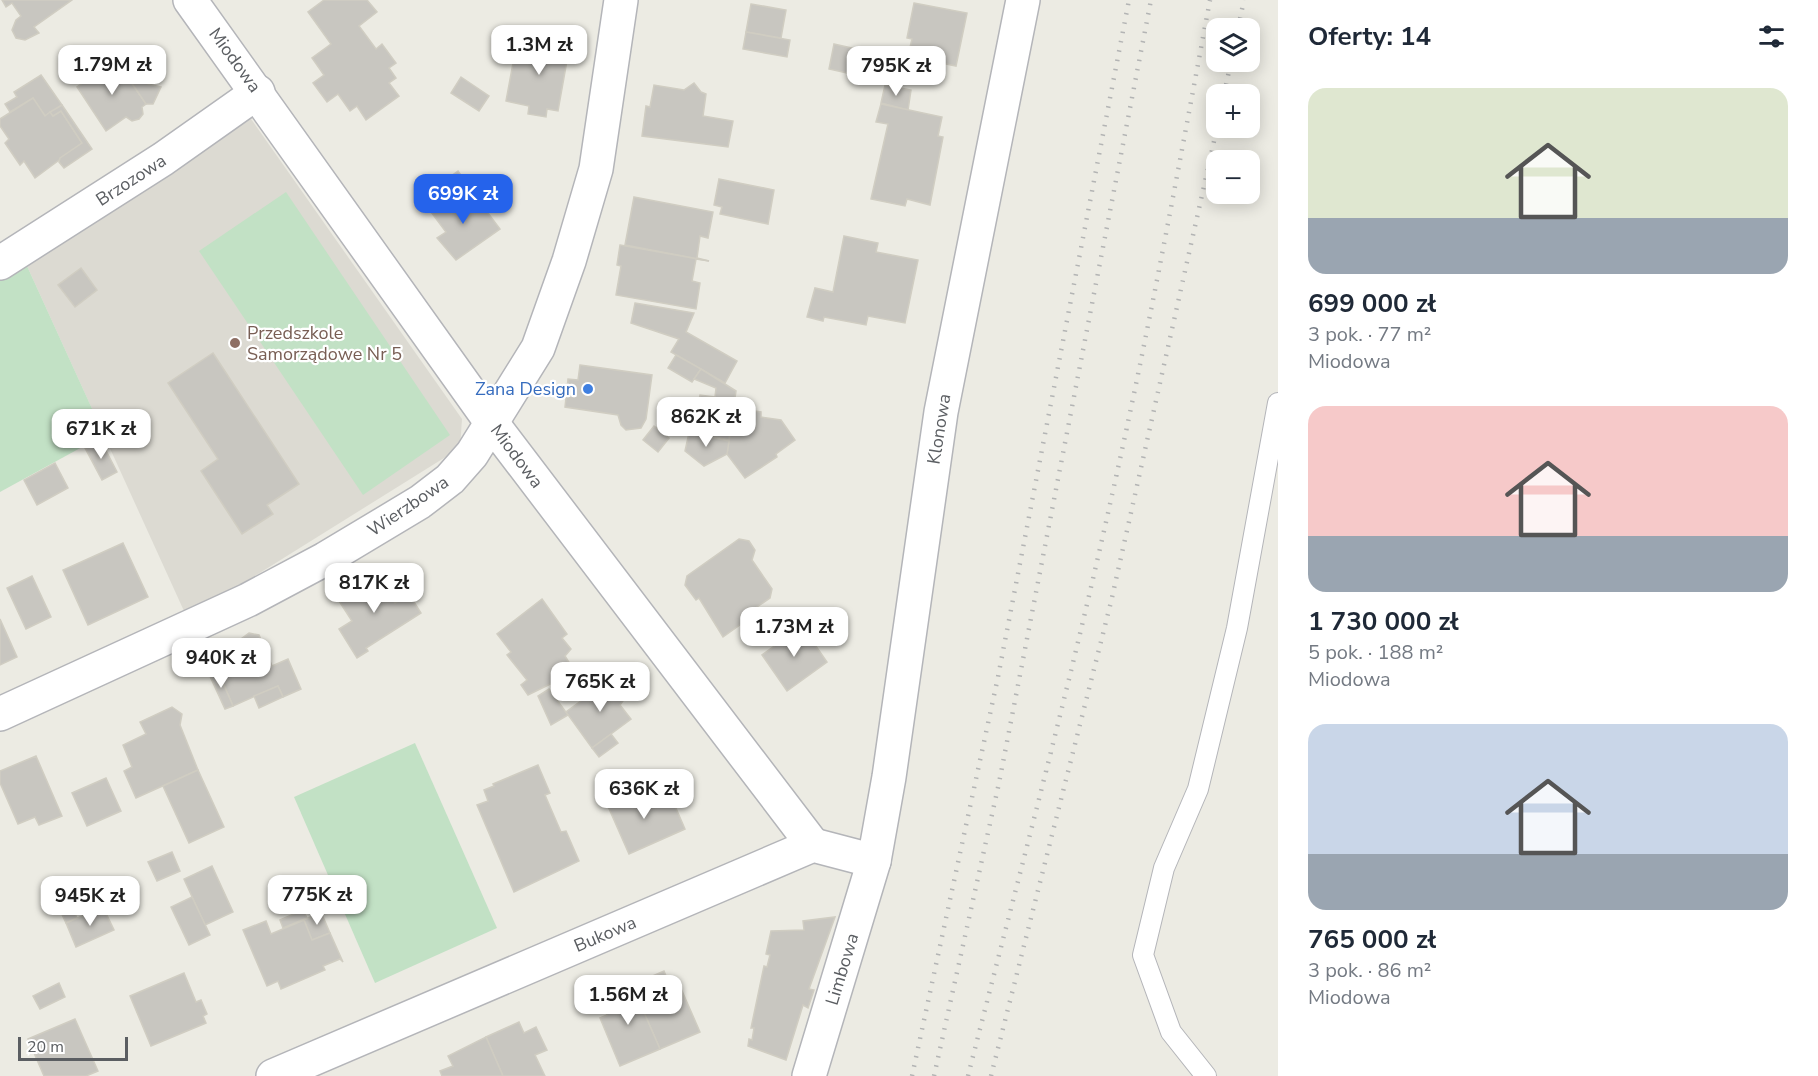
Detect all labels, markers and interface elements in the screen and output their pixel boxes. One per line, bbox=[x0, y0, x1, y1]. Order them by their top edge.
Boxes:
map controls bbox=[1206, 18, 1260, 204]
button: layers bbox=[1206, 18, 1260, 72]
text: Oferty: 14 bbox=[1308, 19, 1431, 54]
icon: filters bbox=[1755, 20, 1788, 53]
street label: Miodowa bbox=[203, 23, 267, 97]
pin: 1.3M zł bbox=[484, 25, 594, 76]
text: 1.3M zł bbox=[505, 31, 573, 58]
pin: 1.79M zł bbox=[50, 45, 174, 96]
pin: 795K zł bbox=[841, 46, 951, 97]
text: 1.79M zł bbox=[72, 51, 152, 78]
text: 795K zł bbox=[861, 52, 931, 79]
button: + bbox=[1206, 84, 1260, 138]
icon: home bbox=[1494, 127, 1602, 235]
street label: Brzozowa bbox=[91, 148, 171, 212]
button: − bbox=[1206, 150, 1260, 204]
pin: 699K zł bbox=[408, 174, 518, 225]
text: 699K zł bbox=[428, 180, 498, 207]
text: 699 000 zł bbox=[1308, 286, 1436, 321]
place label: Przedszkole Samorządowe Nr 5 bbox=[247, 321, 402, 366]
text: 3 pok. · 77 m² bbox=[1308, 321, 1431, 348]
marker: Przedszkole Samorządowe Nr 5 bbox=[228, 336, 242, 350]
text: Miodowa bbox=[1308, 348, 1391, 375]
place label: Zana Design bbox=[475, 377, 576, 401]
marker: Zana Design bbox=[581, 382, 595, 396]
street label: Klonowa bbox=[922, 392, 956, 466]
pin: 862K zł bbox=[651, 397, 761, 448]
text: 862K zł bbox=[671, 403, 741, 430]
pin: 671K zł bbox=[46, 409, 156, 460]
text: 671K zł bbox=[66, 415, 136, 442]
street label: Miodowa bbox=[485, 419, 549, 493]
icon: home bbox=[1494, 445, 1602, 553]
street label: Wierzbowa bbox=[363, 470, 453, 542]
pin: 817K zł bbox=[319, 563, 429, 614]
text: 817K zł bbox=[339, 569, 409, 596]
text: 1 730 000 zł bbox=[1308, 604, 1459, 639]
pin: 1.73M zł bbox=[732, 607, 856, 658]
text: 1.73M zł bbox=[754, 613, 834, 640]
pin: 940K zł bbox=[166, 638, 276, 689]
text: 5 pok. · 188 m² bbox=[1308, 639, 1443, 666]
text: 940K zł bbox=[186, 644, 256, 671]
pin: 765K zł bbox=[545, 662, 655, 713]
text: Miodowa bbox=[1308, 666, 1391, 693]
text: 765K zł bbox=[565, 668, 635, 695]
icon: home bbox=[1494, 763, 1602, 871]
pin: 636K zł bbox=[589, 769, 699, 820]
text: 636K zł bbox=[609, 775, 679, 802]
pin: 775K zł bbox=[262, 875, 372, 926]
pin: 945K zł bbox=[35, 876, 145, 927]
text: 775K zł bbox=[282, 881, 352, 908]
text: 945K zł bbox=[55, 882, 125, 909]
street label: Bukowa bbox=[570, 910, 640, 958]
text: 765 000 zł bbox=[1308, 922, 1436, 957]
street label: Limbowa bbox=[820, 930, 864, 1008]
text: 3 pok. · 86 m² bbox=[1308, 957, 1431, 984]
pin: 1.56M zł bbox=[566, 975, 690, 1026]
text: 1.56M zł bbox=[588, 981, 668, 1008]
text: Miodowa bbox=[1308, 984, 1391, 1011]
scale bar bbox=[18, 1034, 128, 1062]
text: 20 m bbox=[27, 1036, 64, 1058]

